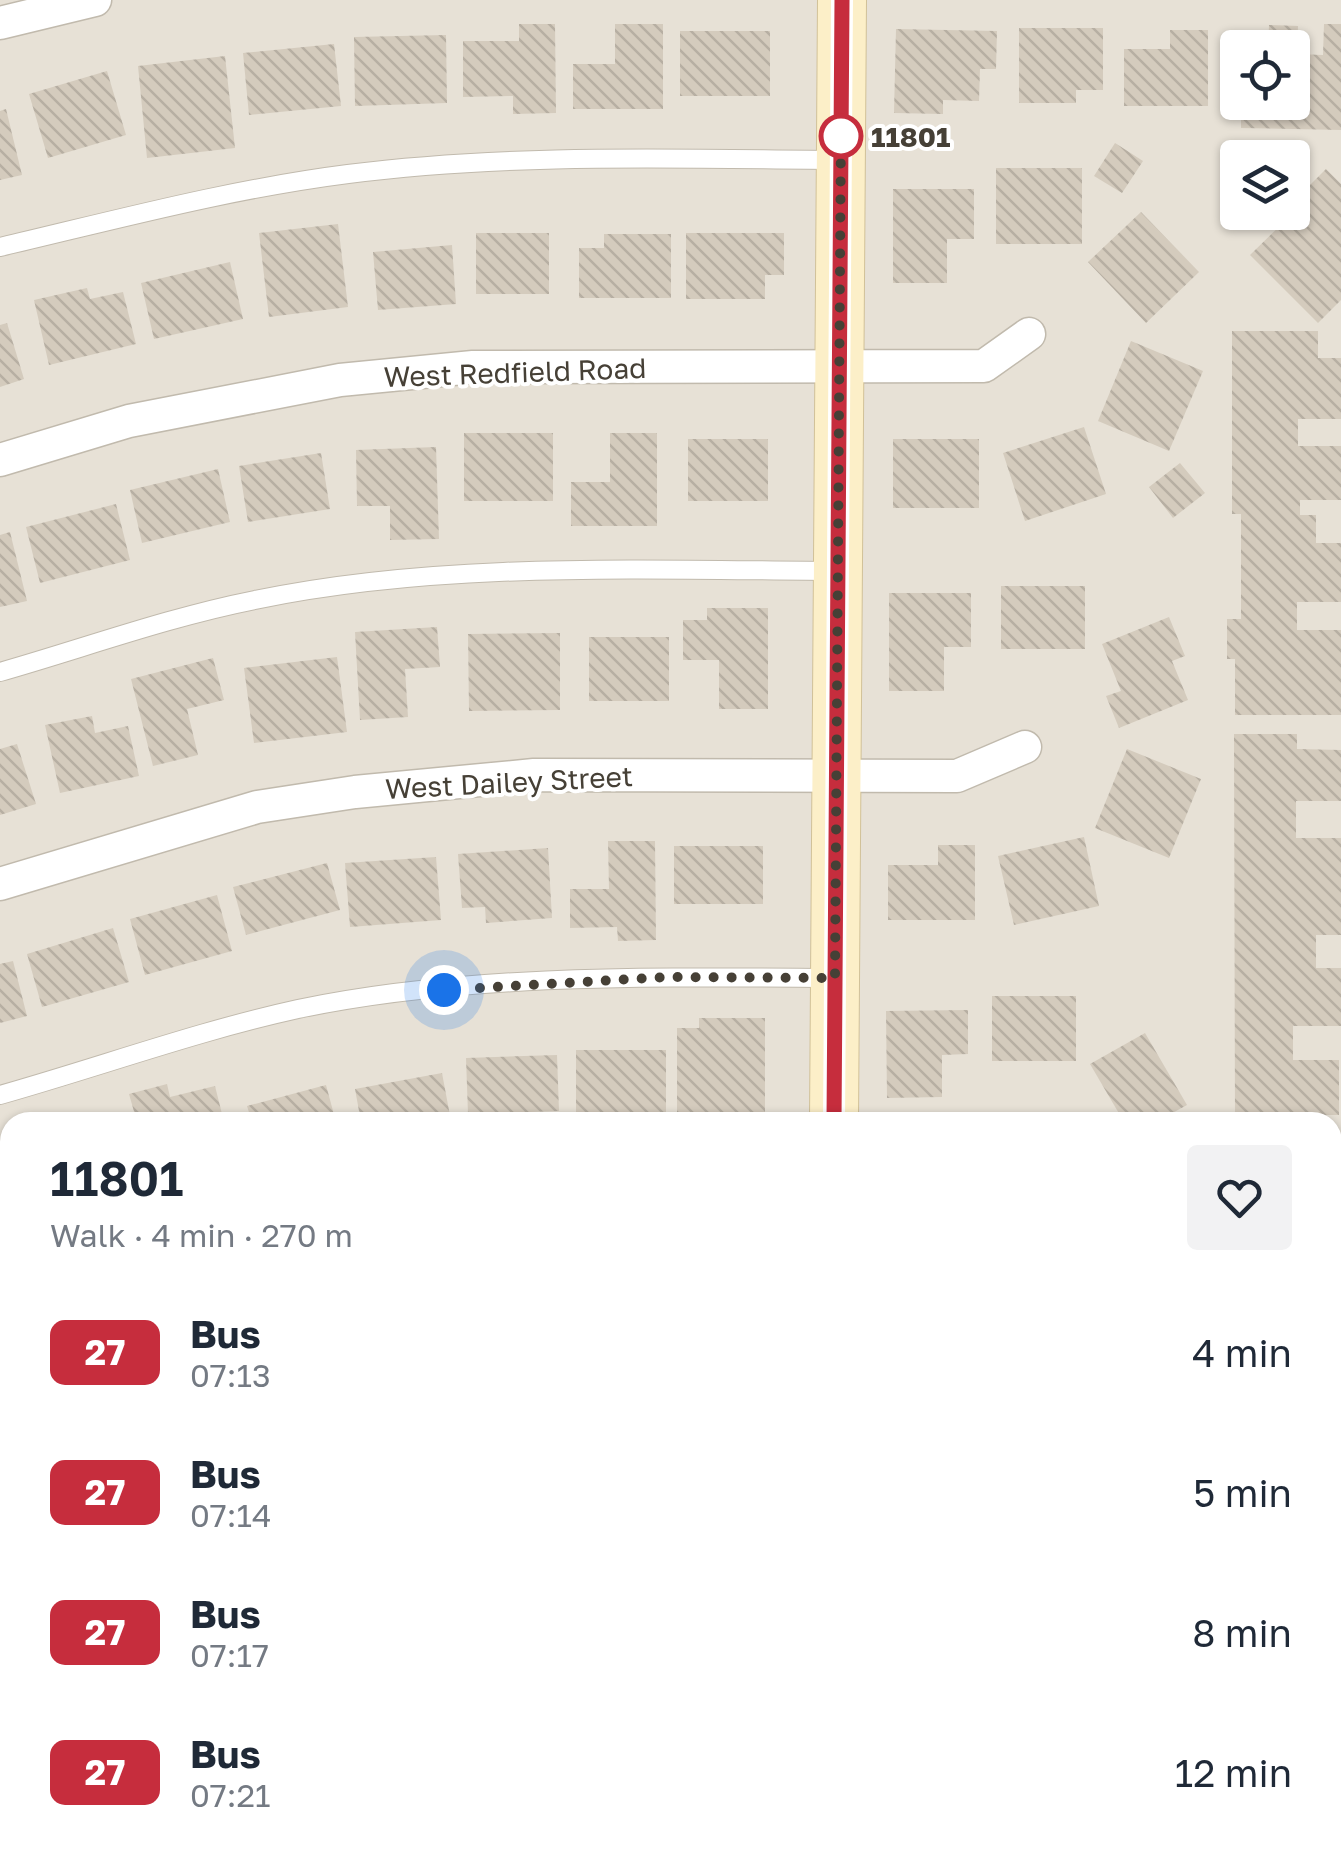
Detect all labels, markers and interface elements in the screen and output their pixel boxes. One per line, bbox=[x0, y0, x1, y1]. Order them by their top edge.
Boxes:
map controls bbox=[1220, 30, 1310, 230]
button: locate bbox=[1220, 30, 1310, 120]
marker: 11801 bbox=[820, 115, 862, 157]
place label: 11801 bbox=[871, 120, 950, 153]
button: layers bbox=[1220, 140, 1310, 230]
street label: West Redfield Road bbox=[383, 351, 647, 393]
street label: West Dailey Street bbox=[384, 759, 634, 805]
your location bbox=[419, 965, 469, 1015]
button: heart bbox=[1187, 1145, 1292, 1250]
text: 11801 bbox=[50, 1149, 183, 1207]
text: Walk · 4 min · 270 m bbox=[50, 1216, 353, 1254]
text: Bus bbox=[190, 1311, 261, 1356]
text: 4 min bbox=[1192, 1330, 1292, 1375]
text: 27 bbox=[85, 1331, 125, 1373]
text: 07:13 bbox=[190, 1356, 271, 1394]
text: Bus bbox=[190, 1451, 261, 1496]
text: 5 min bbox=[1193, 1470, 1292, 1515]
text: 27 bbox=[85, 1471, 125, 1513]
text: 07:14 bbox=[190, 1496, 271, 1534]
text: Bus bbox=[190, 1591, 261, 1636]
text: 8 min bbox=[1192, 1610, 1292, 1655]
text: 27 bbox=[85, 1611, 125, 1653]
text: 07:17 bbox=[190, 1636, 269, 1674]
text: Bus bbox=[190, 1731, 261, 1776]
text: 12 min bbox=[1175, 1750, 1292, 1795]
text: 27 bbox=[85, 1751, 125, 1793]
text: 07:21 bbox=[190, 1776, 270, 1814]

